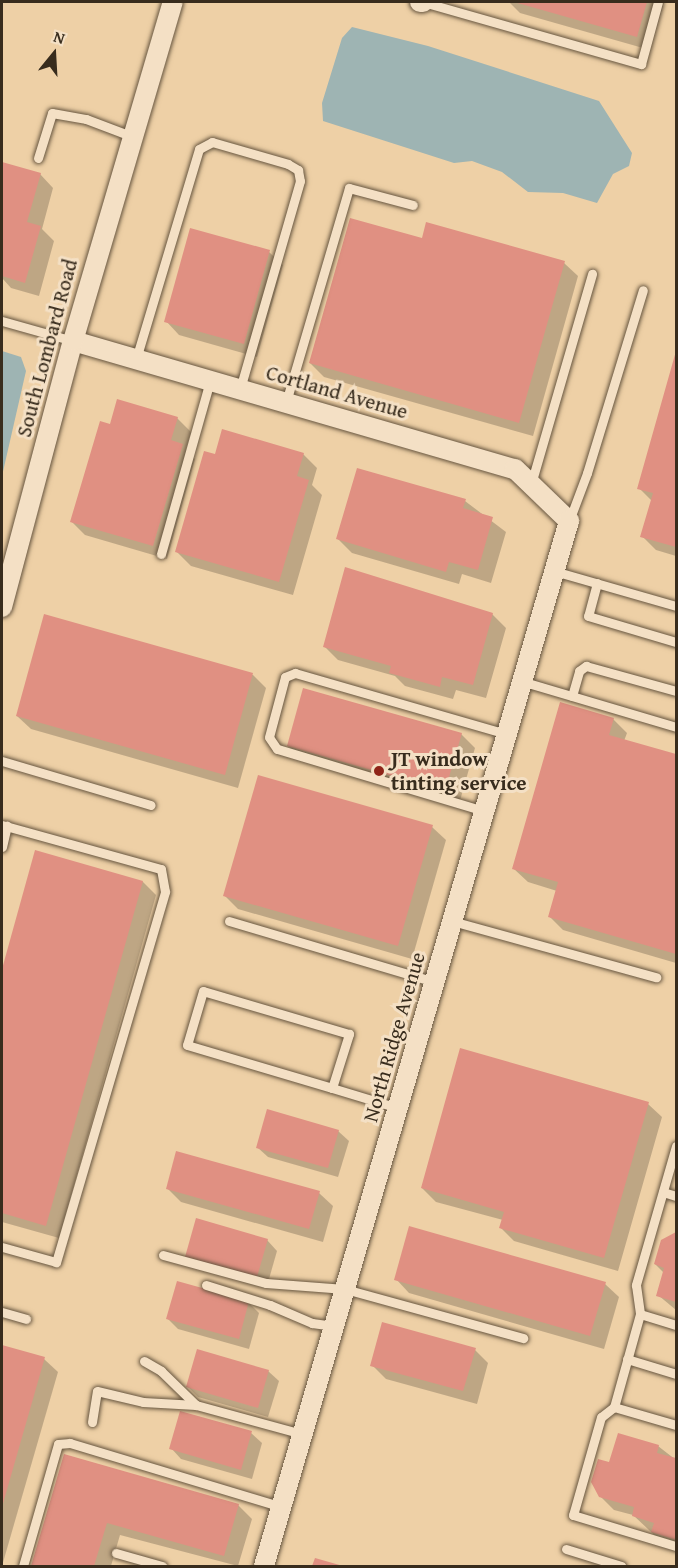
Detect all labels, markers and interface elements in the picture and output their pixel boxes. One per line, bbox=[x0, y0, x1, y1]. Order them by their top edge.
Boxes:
north arrow bbox=[24, 24, 84, 84]
text: N bbox=[51, 24, 68, 50]
street label: South Lombard Road bbox=[11, 256, 83, 440]
street label: Cortland Avenue bbox=[263, 360, 411, 424]
place label: JT window tinting service bbox=[391, 746, 527, 796]
marker: JT window tinting service bbox=[372, 764, 386, 778]
street label: North Ridge Avenue bbox=[358, 949, 430, 1125]

